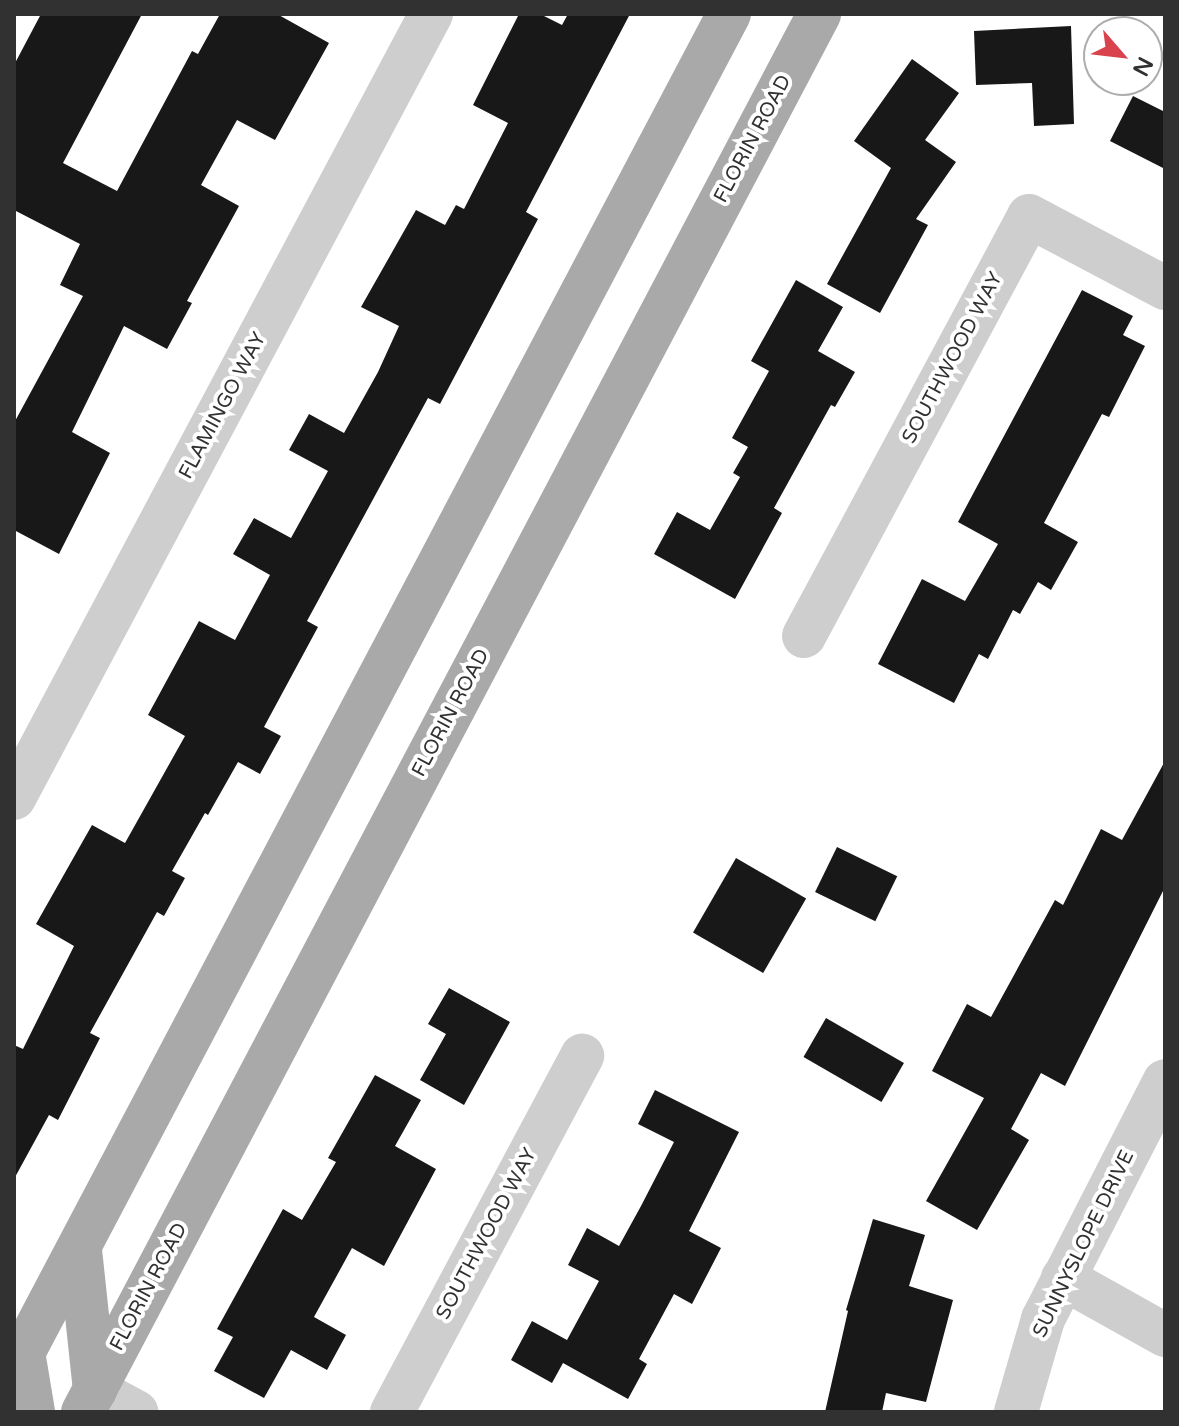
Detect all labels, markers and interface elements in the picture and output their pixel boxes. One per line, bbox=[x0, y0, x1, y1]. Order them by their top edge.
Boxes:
north arrow bbox=[1083, 16, 1163, 96]
text: N bbox=[1127, 52, 1158, 80]
street label: FLORIN ROAD bbox=[709, 71, 797, 207]
street label: SOUTHWOOD WAY bbox=[898, 268, 1008, 448]
street label: FLAMINGO WAY bbox=[174, 329, 272, 483]
street label: FLORIN ROAD bbox=[407, 645, 495, 781]
street label: SOUTHWOOD WAY bbox=[432, 1144, 542, 1324]
street label: SUNNYSLOPE DRIVE bbox=[1028, 1146, 1140, 1342]
street label: FLORIN ROAD bbox=[105, 1219, 193, 1355]

